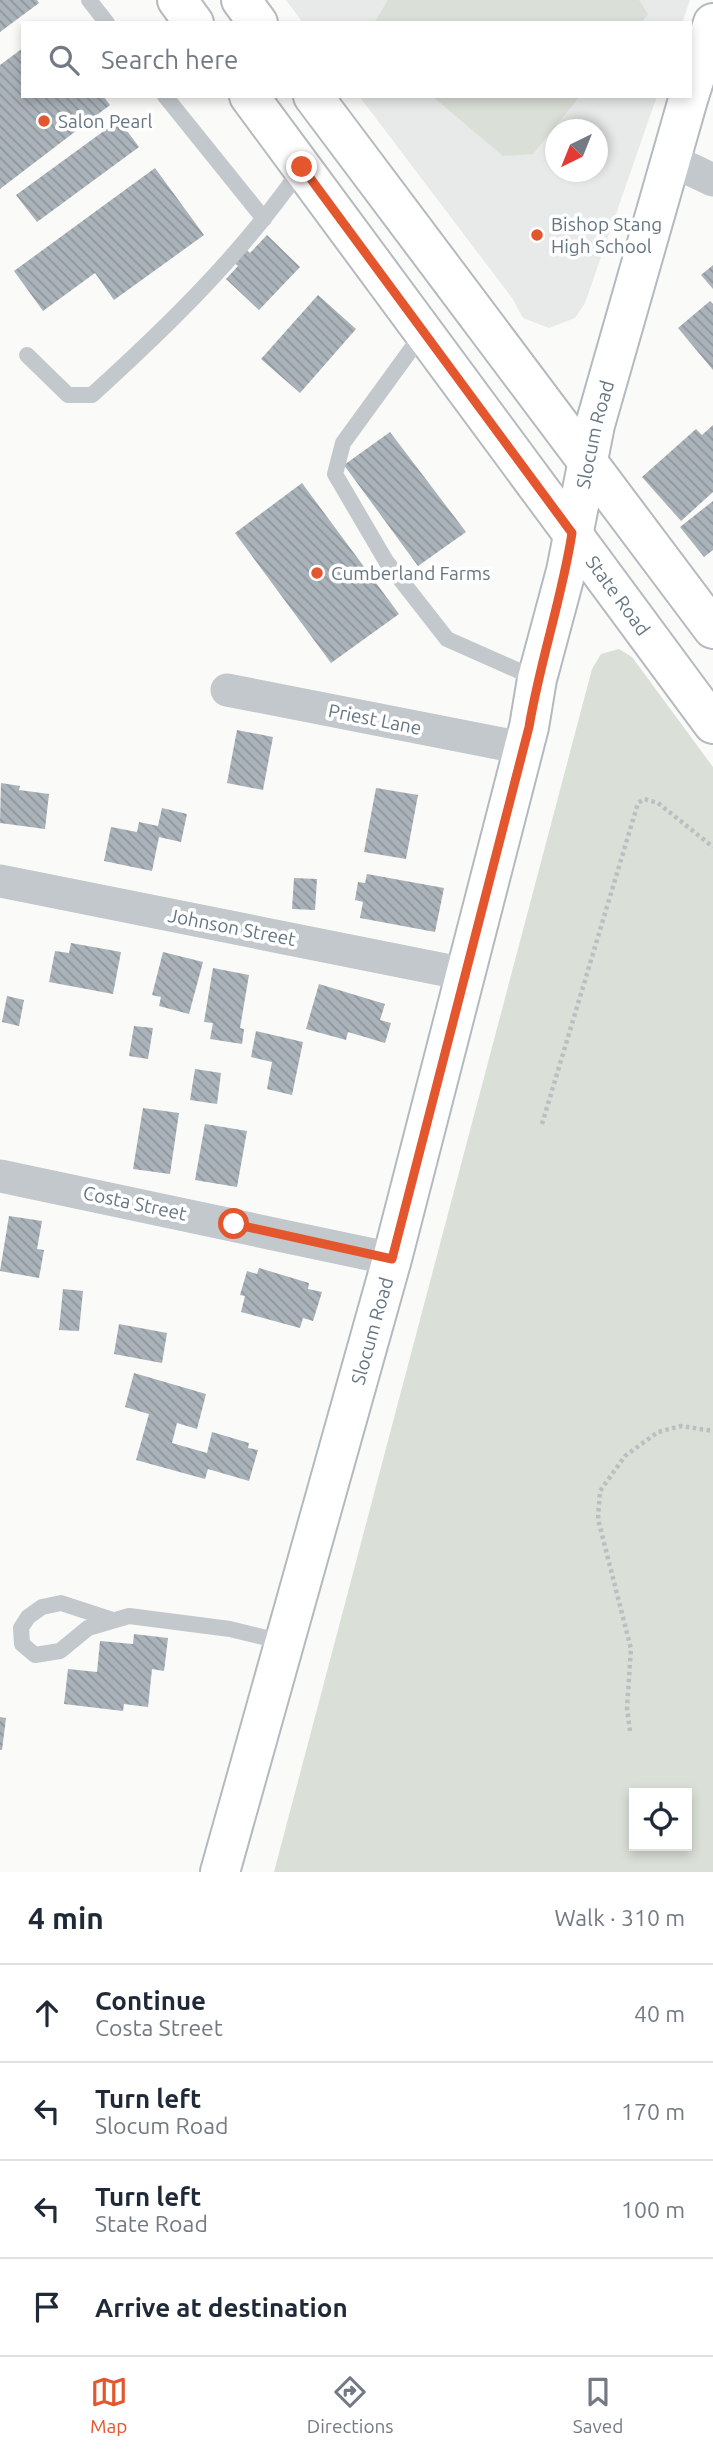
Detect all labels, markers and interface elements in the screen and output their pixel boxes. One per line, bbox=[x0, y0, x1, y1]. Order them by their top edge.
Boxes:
search box bbox=[21, 21, 692, 98]
icon: search bbox=[45, 41, 83, 79]
text: Search here bbox=[101, 45, 238, 74]
place label: Salon Pearl bbox=[58, 110, 152, 132]
marker: Salon Pearl bbox=[36, 113, 52, 129]
north arrow bbox=[545, 119, 608, 182]
route end bbox=[286, 151, 317, 182]
place label: Bishop Stang High School bbox=[551, 213, 662, 257]
marker: Bishop Stang High School bbox=[529, 227, 545, 243]
street label: Slocum Road bbox=[572, 378, 618, 490]
street label: State Road bbox=[581, 551, 655, 640]
place label: Cumberland Farms bbox=[331, 562, 491, 584]
marker: Cumberland Farms bbox=[309, 565, 325, 581]
street label: Priest Lane bbox=[327, 699, 423, 739]
street label: Johnson Street bbox=[166, 904, 298, 950]
street label: Costa Street bbox=[81, 1181, 189, 1225]
route start bbox=[218, 1208, 249, 1239]
street label: Slocum Road bbox=[346, 1275, 397, 1387]
map controls bbox=[629, 1788, 692, 1851]
button: locate bbox=[629, 1788, 692, 1851]
text: 4 min bbox=[28, 1901, 104, 1935]
text: Walk · 310 m bbox=[554, 1905, 685, 1930]
text: Continue bbox=[95, 1986, 206, 2015]
icon: ahead bbox=[28, 1994, 66, 2032]
text: 40 m bbox=[634, 2001, 685, 2026]
text: Costa Street bbox=[95, 2015, 223, 2040]
text: Turn left bbox=[95, 2084, 201, 2113]
icon: left bbox=[28, 2092, 66, 2130]
text: 170 m bbox=[621, 2099, 685, 2124]
text: Slocum Road bbox=[95, 2113, 229, 2138]
text: Turn left bbox=[95, 2182, 201, 2211]
icon: left bbox=[28, 2190, 66, 2228]
text: 100 m bbox=[621, 2197, 685, 2222]
text: State Road bbox=[95, 2211, 208, 2236]
icon: arrive bbox=[28, 2288, 66, 2326]
text: Arrive at destination bbox=[95, 2293, 348, 2322]
tab: Map bbox=[90, 2373, 128, 2437]
tab: Directions bbox=[307, 2373, 394, 2437]
tab: Saved bbox=[573, 2373, 623, 2437]

